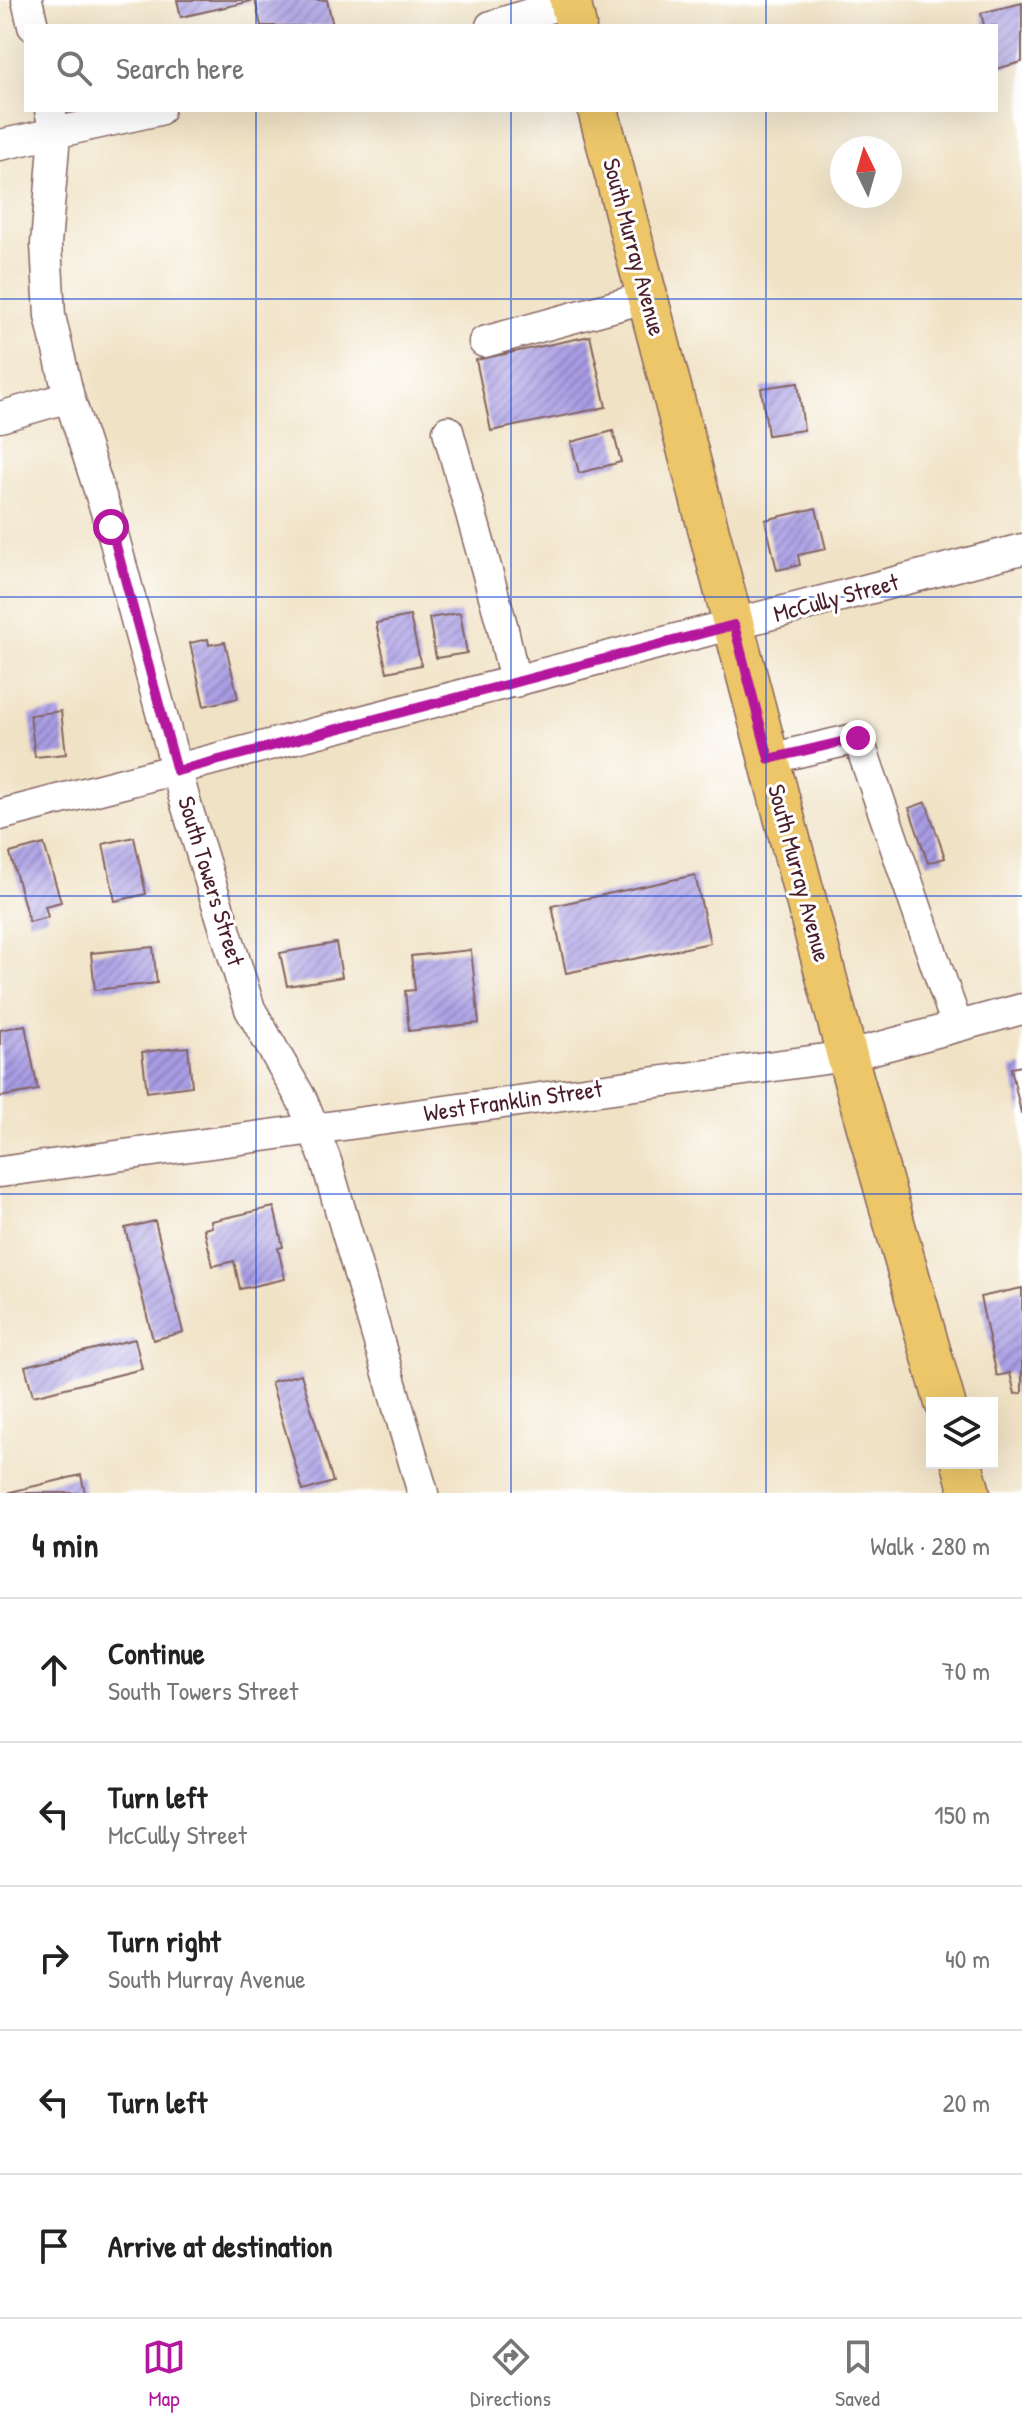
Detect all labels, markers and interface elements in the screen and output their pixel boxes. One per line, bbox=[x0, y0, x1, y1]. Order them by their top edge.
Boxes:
search box bbox=[24, 24, 998, 112]
icon: search bbox=[52, 46, 96, 90]
text: Search here bbox=[116, 48, 244, 88]
north arrow bbox=[830, 136, 902, 208]
street label: South Murray Avenue bbox=[596, 154, 674, 339]
route start bbox=[93, 509, 129, 545]
street label: McCully Street bbox=[770, 565, 903, 629]
route end bbox=[840, 720, 876, 756]
street label: South Murray Avenue bbox=[761, 780, 839, 965]
street label: South Towers Street bbox=[171, 792, 253, 970]
street label: West Franklin Street bbox=[422, 1072, 605, 1128]
map controls bbox=[926, 1397, 998, 1469]
button: layers bbox=[926, 1397, 998, 1469]
text: 4 min bbox=[32, 1522, 99, 1568]
text: Walk · 280 m bbox=[870, 1528, 990, 1563]
text: Continue bbox=[108, 1633, 205, 1673]
icon: ahead bbox=[32, 1648, 76, 1692]
text: 70 m bbox=[942, 1653, 990, 1688]
text: South Towers Street bbox=[108, 1673, 298, 1708]
text: Turn left bbox=[108, 1777, 207, 1817]
icon: left bbox=[32, 1792, 76, 1836]
text: 150 m bbox=[934, 1797, 990, 1832]
text: McCully Street bbox=[108, 1817, 247, 1852]
text: Turn right bbox=[108, 1921, 221, 1961]
icon: right bbox=[32, 1936, 76, 1980]
text: 40 m bbox=[945, 1941, 990, 1976]
text: South Murray Avenue bbox=[108, 1961, 306, 1996]
icon: left bbox=[32, 2080, 76, 2124]
text: Turn left bbox=[108, 2082, 207, 2122]
text: 20 m bbox=[943, 2085, 990, 2120]
icon: arrive bbox=[32, 2224, 76, 2268]
text: Arrive at destination bbox=[108, 2226, 333, 2266]
tab: Map bbox=[142, 2335, 186, 2413]
tab: Directions bbox=[470, 2335, 551, 2413]
tab: Saved bbox=[835, 2335, 880, 2413]

